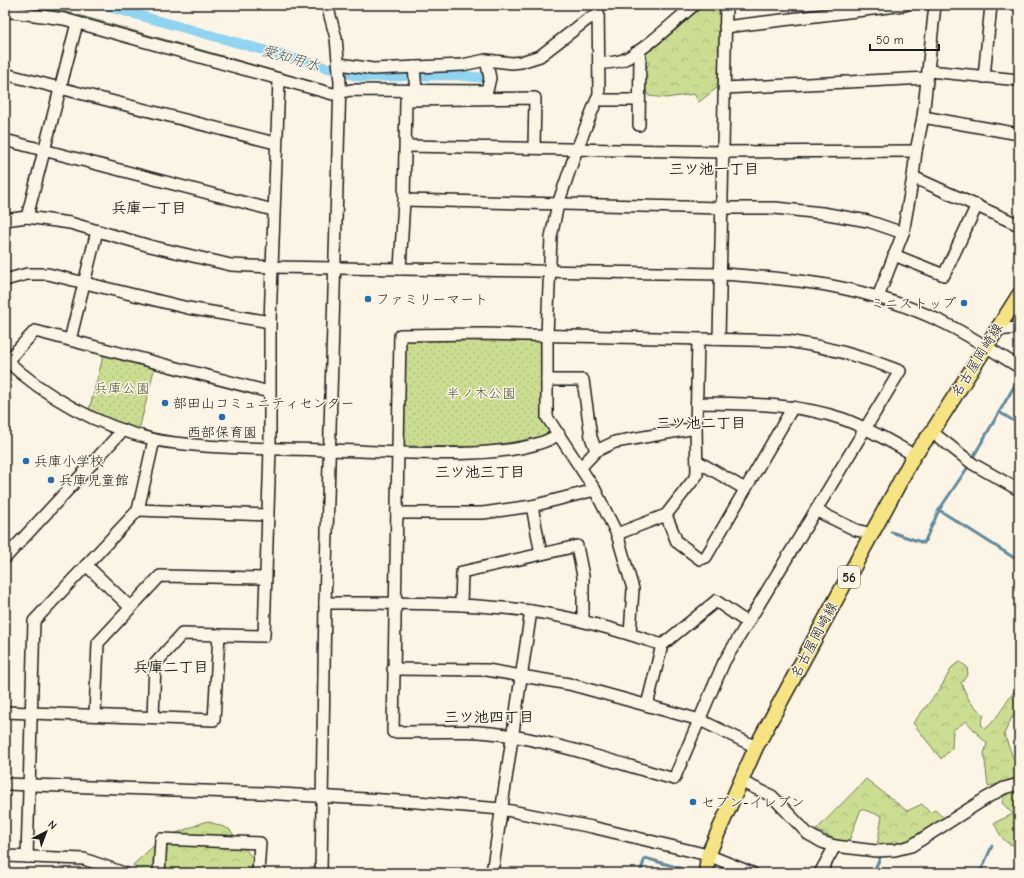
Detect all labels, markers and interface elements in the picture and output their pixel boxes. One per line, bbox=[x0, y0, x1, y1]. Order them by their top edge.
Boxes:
scale bar bbox=[870, 26, 939, 52]
text: 50 m bbox=[876, 33, 904, 47]
water label: 愛知用水 bbox=[260, 41, 322, 75]
district label: 三ツ池一丁目 bbox=[669, 160, 759, 178]
district label: 兵庫一丁目 bbox=[111, 199, 187, 217]
place label: ファミリーマート bbox=[376, 291, 488, 308]
marker: ファミリーマート bbox=[363, 294, 373, 304]
place label: ミニストップ bbox=[871, 295, 956, 312]
marker: ミニストップ bbox=[959, 298, 969, 308]
street label: 名古屋岡崎線 bbox=[948, 320, 1006, 400]
park label: 兵庫公園 bbox=[94, 380, 150, 397]
park label: 半ノ木公園 bbox=[446, 385, 516, 402]
place label: 部田山コミュニティセンター bbox=[173, 395, 354, 412]
marker: 部田山コミュニティセンター bbox=[160, 398, 170, 408]
marker: 西部保育園 bbox=[217, 412, 227, 422]
district label: 三ツ池二丁目 bbox=[656, 414, 746, 432]
place label: 西部保育園 bbox=[187, 424, 257, 441]
place label: 兵庫小学校 bbox=[34, 453, 104, 470]
marker: 兵庫小学校 bbox=[21, 456, 31, 466]
district label: 三ツ池三丁目 bbox=[435, 463, 525, 481]
place label: 兵庫児童館 bbox=[59, 472, 129, 489]
marker: 兵庫児童館 bbox=[46, 475, 56, 485]
road number: 56 bbox=[838, 566, 860, 588]
street label: 名古屋岡崎線 bbox=[787, 599, 841, 681]
district label: 兵庫二丁目 bbox=[133, 658, 209, 676]
district label: 三ツ池四丁目 bbox=[444, 708, 534, 726]
place label: セブン-イレブン bbox=[701, 794, 805, 811]
marker: セブン-イレブン bbox=[688, 797, 698, 807]
north arrow bbox=[26, 812, 66, 852]
text: N bbox=[45, 818, 59, 832]

